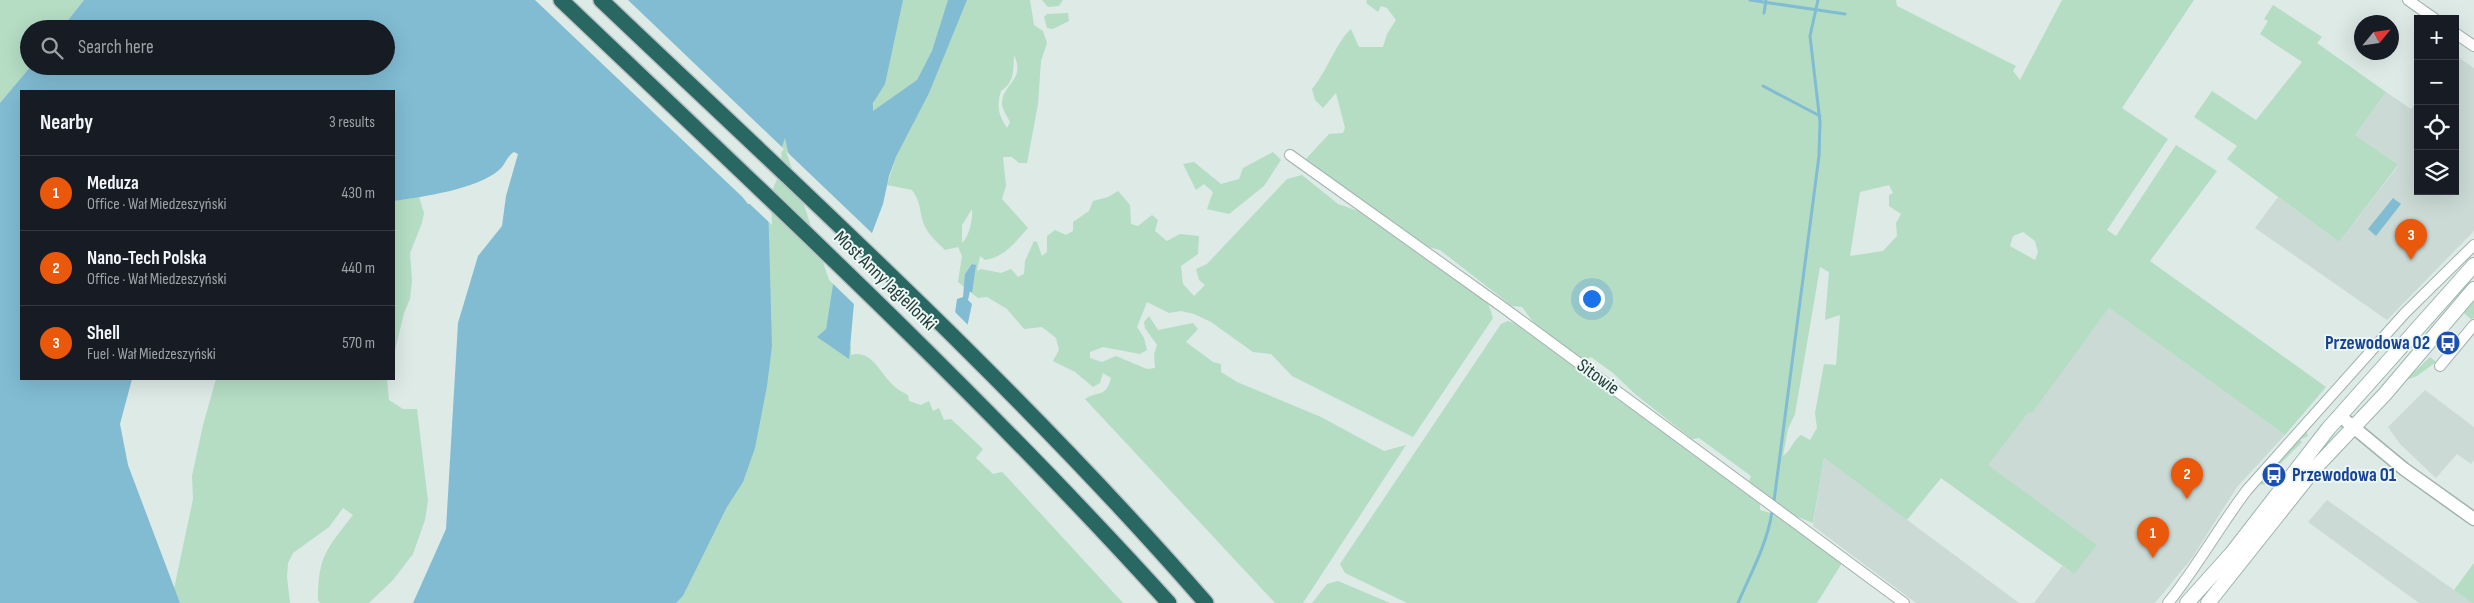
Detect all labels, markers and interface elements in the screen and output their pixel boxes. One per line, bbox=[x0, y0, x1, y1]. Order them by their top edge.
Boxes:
north arrow bbox=[2354, 15, 2399, 60]
map controls bbox=[2414, 15, 2459, 195]
button: + bbox=[2414, 15, 2459, 60]
search box bbox=[20, 20, 395, 75]
icon: search bbox=[38, 34, 66, 62]
text: Search here bbox=[78, 36, 154, 59]
button: − bbox=[2414, 60, 2459, 105]
button: locate bbox=[2414, 105, 2459, 150]
text: Nearby bbox=[40, 110, 93, 135]
text: 3 results bbox=[329, 113, 375, 132]
button: layers bbox=[2414, 150, 2459, 195]
text: Meduza bbox=[87, 172, 139, 195]
text: 1 bbox=[53, 184, 59, 203]
text: 430 m bbox=[342, 184, 375, 203]
text: Office · Wał Miedzeszyński bbox=[87, 195, 227, 214]
pin: 3 bbox=[2395, 219, 2427, 260]
street label: Most Anny Jagiellonki bbox=[829, 226, 941, 336]
text: Nano-Tech Polska bbox=[87, 247, 206, 270]
text: 2 bbox=[52, 259, 60, 278]
text: 440 m bbox=[342, 259, 375, 278]
text: Office · Wał Miedzeszyński bbox=[87, 270, 227, 289]
your location bbox=[1579, 286, 1605, 312]
text: Shell bbox=[87, 322, 120, 345]
bus stop icon: Przewodowa 02 bbox=[2435, 330, 2461, 356]
place label: Przewodowa 02 bbox=[2325, 332, 2430, 355]
text: 3 bbox=[52, 334, 60, 353]
text: 570 m bbox=[342, 334, 375, 353]
text: Fuel · Wał Miedzeszyński bbox=[87, 345, 216, 364]
street label: Sitowie bbox=[1572, 354, 1624, 400]
pin: 2 bbox=[2171, 458, 2203, 499]
bus stop icon: Przewodowa 01 bbox=[2261, 462, 2287, 488]
place label: Przewodowa 01 bbox=[2292, 464, 2397, 487]
pin: 1 bbox=[2137, 517, 2169, 558]

